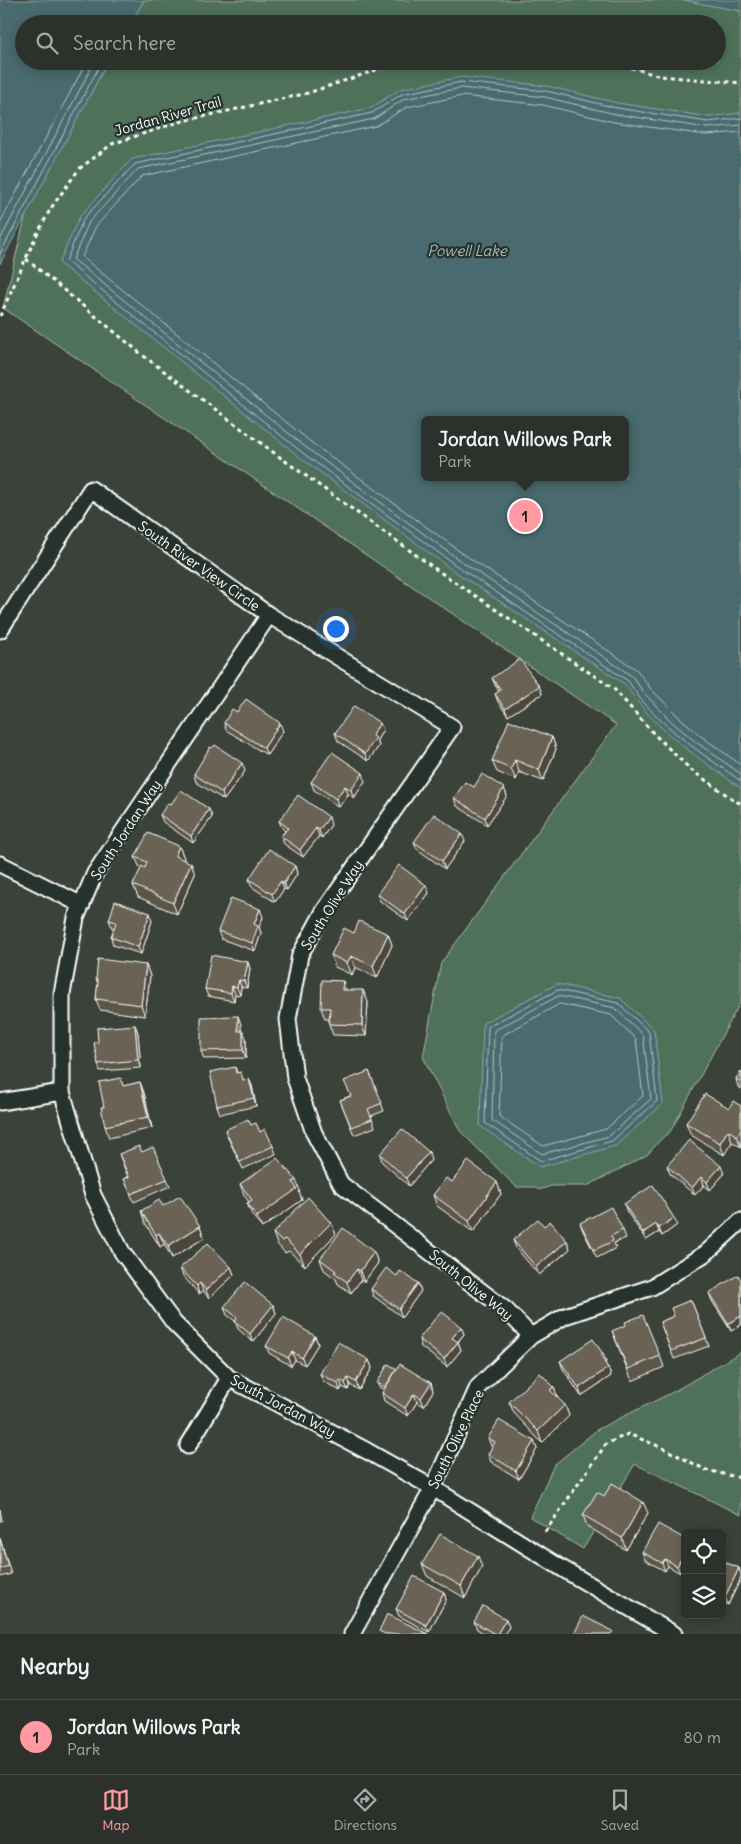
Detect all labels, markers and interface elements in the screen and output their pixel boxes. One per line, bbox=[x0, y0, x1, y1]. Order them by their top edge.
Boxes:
search box bbox=[15, 15, 726, 70]
icon: search bbox=[33, 29, 61, 57]
text: Search here bbox=[73, 31, 176, 55]
street label: Jordan River Trail bbox=[113, 92, 223, 140]
water label: Powell Lake bbox=[427, 241, 508, 260]
popup bbox=[421, 416, 629, 481]
text: Jordan Willows Park bbox=[438, 427, 612, 451]
text: Park bbox=[438, 451, 471, 471]
pin: 1 bbox=[509, 497, 541, 535]
street label: South River View Circle bbox=[134, 517, 264, 615]
your location bbox=[323, 616, 349, 642]
street label: South Jordan Way bbox=[87, 776, 165, 884]
street label: South Olive Way bbox=[297, 857, 367, 953]
street label: South Olive Way bbox=[425, 1246, 517, 1324]
street label: South Jordan Way bbox=[227, 1371, 339, 1441]
street label: South Olive Place bbox=[424, 1386, 488, 1492]
map controls bbox=[681, 1529, 726, 1619]
button: locate bbox=[681, 1529, 726, 1574]
button: layers bbox=[681, 1574, 726, 1619]
text: Nearby bbox=[20, 1653, 90, 1680]
text: Jordan Willows Park bbox=[67, 1715, 240, 1739]
text: 1 bbox=[33, 1727, 39, 1747]
text: 80 m bbox=[683, 1727, 721, 1747]
text: Park bbox=[67, 1739, 100, 1759]
tab: Map bbox=[102, 1786, 130, 1834]
tab: Directions bbox=[334, 1786, 397, 1834]
tab: Saved bbox=[601, 1786, 639, 1834]

